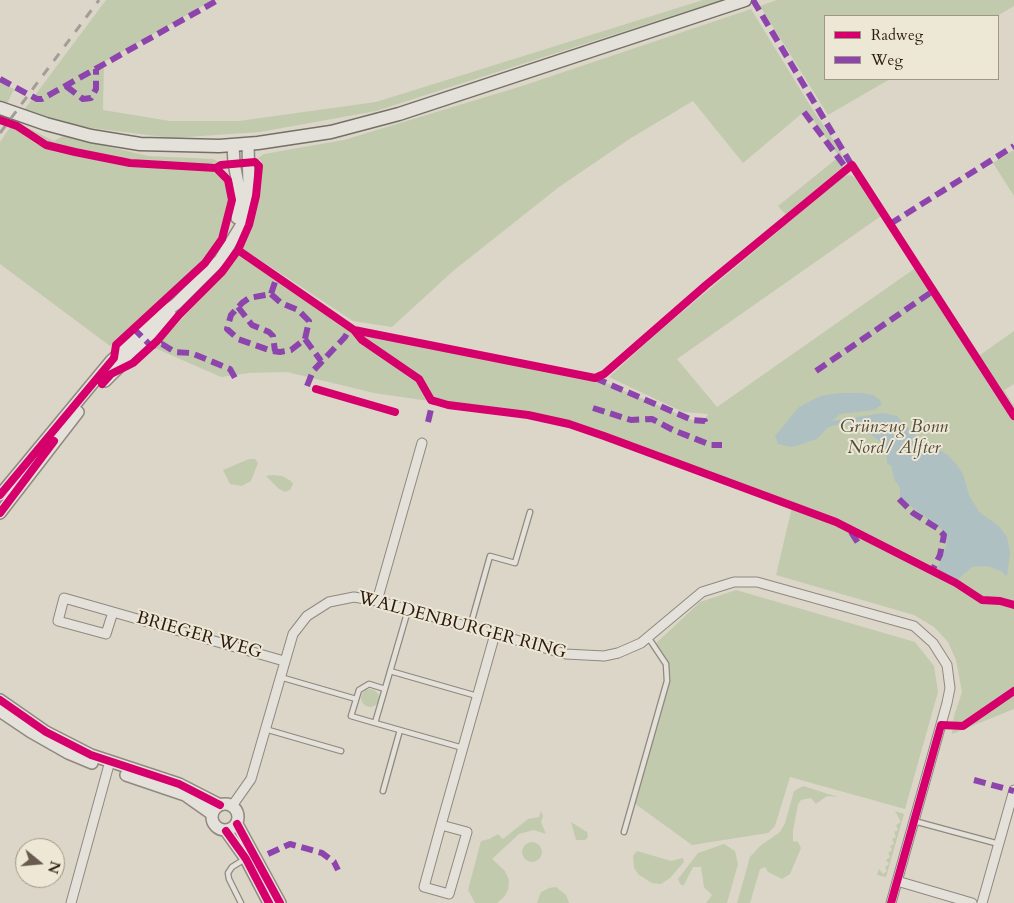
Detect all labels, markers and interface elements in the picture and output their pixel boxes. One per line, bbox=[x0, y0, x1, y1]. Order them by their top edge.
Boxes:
legend bbox=[824, 15, 999, 80]
text: Radweg bbox=[871, 25, 923, 45]
text: Weg bbox=[871, 50, 903, 70]
park label: Grünzug Bonn Nord/ Alfter bbox=[840, 417, 948, 459]
street label: WALDENBURGER RING bbox=[355, 588, 569, 664]
street label: BRIEGER WEG bbox=[134, 608, 264, 664]
north arrow bbox=[15, 838, 65, 888]
text: N bbox=[43, 859, 65, 876]

